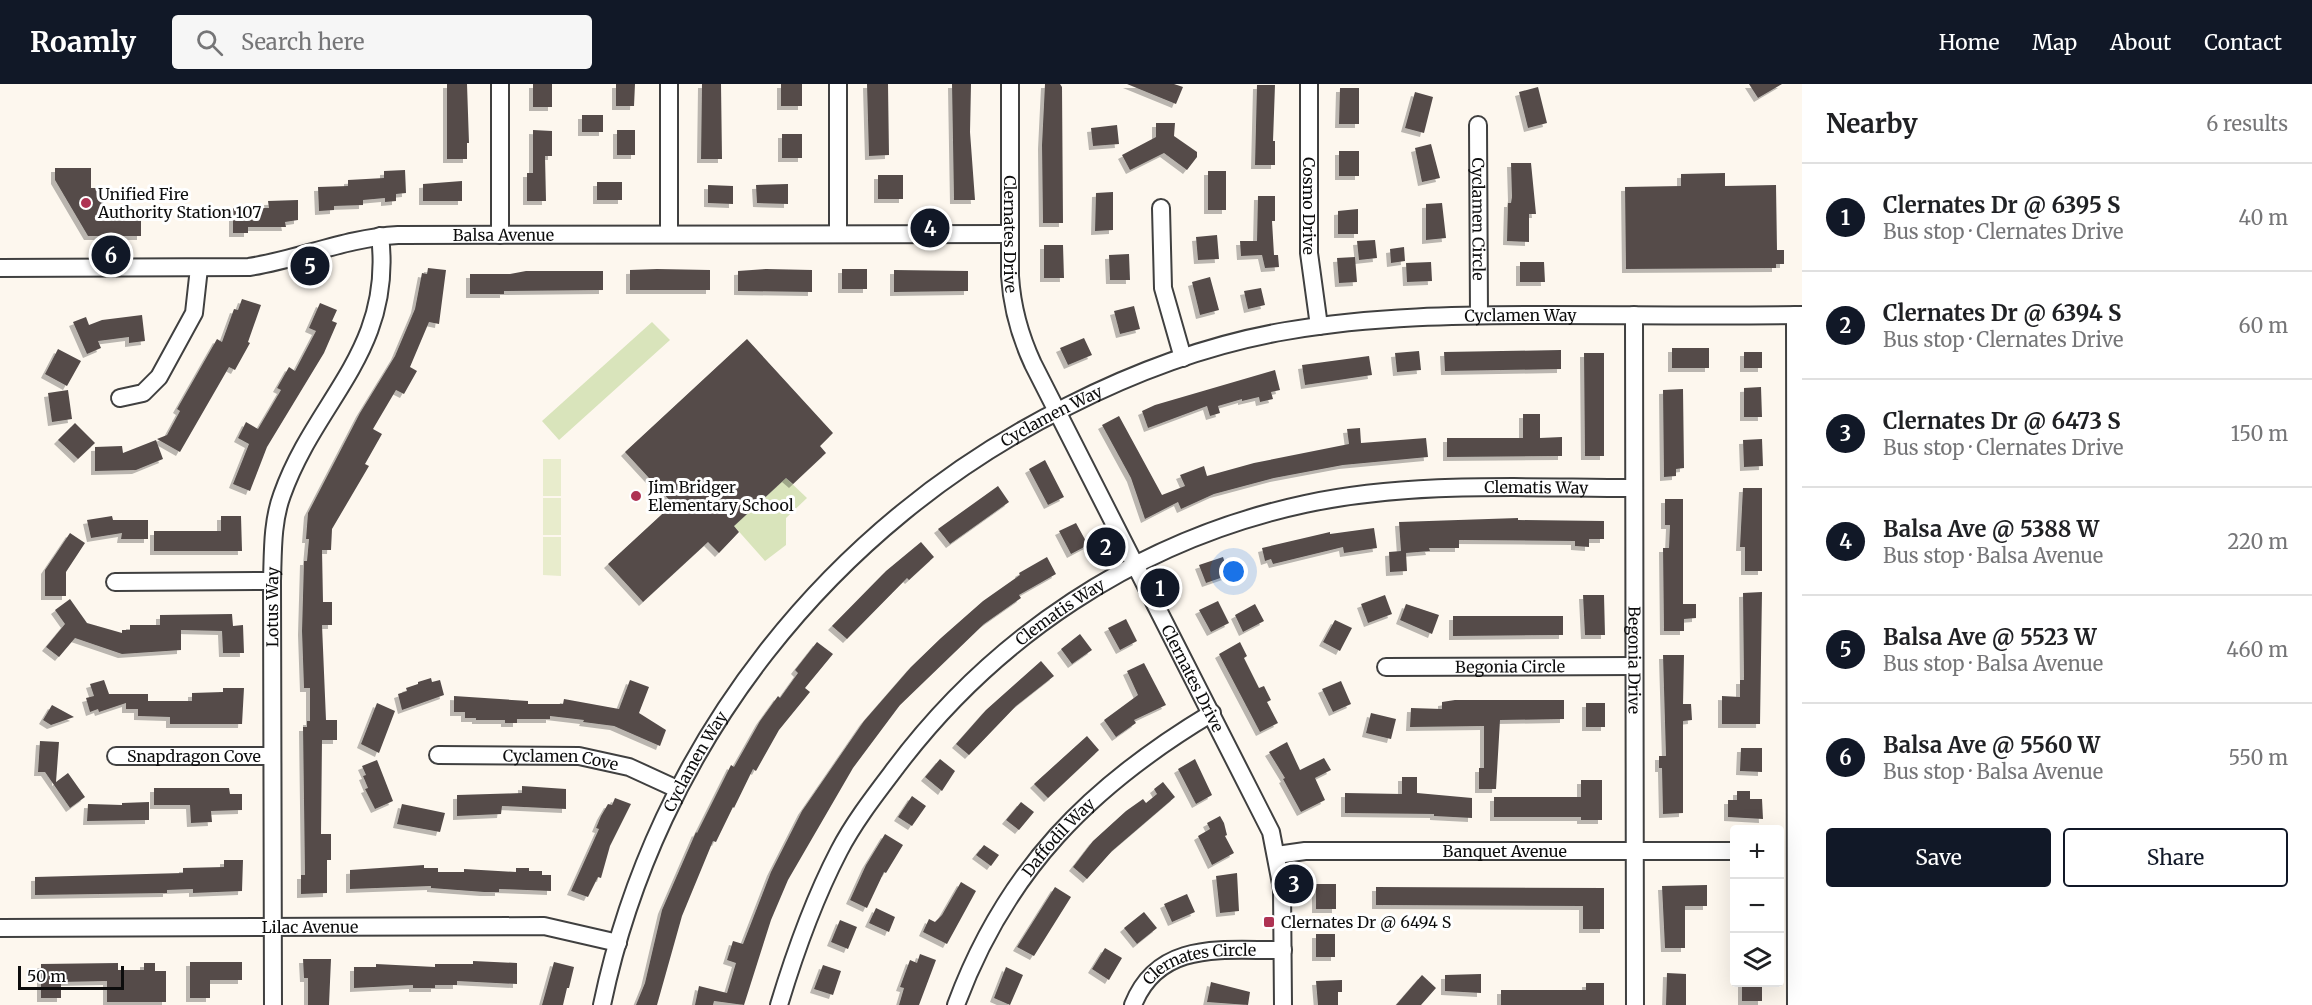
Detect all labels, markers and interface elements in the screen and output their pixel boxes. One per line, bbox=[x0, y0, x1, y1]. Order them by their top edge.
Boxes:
search box bbox=[172, 15, 592, 69]
text: Roamly bbox=[30, 24, 136, 60]
icon: search bbox=[193, 26, 226, 59]
text: Search here bbox=[241, 28, 364, 56]
text: Home bbox=[1939, 29, 1999, 56]
text: Map bbox=[2032, 29, 2077, 56]
text: About bbox=[2110, 29, 2171, 56]
text: Contact bbox=[2204, 29, 2282, 56]
text: Nearby bbox=[1826, 107, 1918, 140]
text: 6 results bbox=[2206, 111, 2288, 136]
street label: Cosmo Drive bbox=[1299, 157, 1319, 255]
street label: Cyclamen Circle bbox=[1468, 157, 1489, 281]
street label: Clernates Drive bbox=[1000, 175, 1022, 294]
place label: Unified Fire Authority Station 107 bbox=[97, 184, 261, 222]
text: Clernates Dr @ 6395 S bbox=[1883, 191, 2120, 219]
marker: Unified Fire Authority Station 107 bbox=[79, 196, 93, 210]
text: 1 bbox=[1841, 205, 1850, 230]
text: 40 m bbox=[2238, 205, 2288, 230]
pin: 4 bbox=[910, 206, 950, 250]
text: Bus stop · Clernates Drive bbox=[1883, 219, 2123, 244]
street label: Balsa Avenue bbox=[453, 225, 554, 245]
pin: 6 bbox=[92, 232, 130, 278]
pin: 5 bbox=[290, 244, 330, 288]
text: Clernates Dr @ 6394 S bbox=[1883, 299, 2121, 327]
street label: Cyclamen Way bbox=[1464, 305, 1577, 326]
text: 2 bbox=[1840, 313, 1851, 338]
text: 60 m bbox=[2238, 313, 2288, 338]
text: Bus stop · Clernates Drive bbox=[1883, 327, 2123, 352]
street label: Cyclamen Way bbox=[997, 381, 1106, 451]
text: Clernates Dr @ 6473 S bbox=[1883, 407, 2121, 435]
text: 3 bbox=[1840, 421, 1851, 446]
text: 150 m bbox=[2231, 421, 2288, 446]
text: Bus stop · Clernates Drive bbox=[1883, 435, 2123, 460]
place label: Jim Bridger Elementary School bbox=[647, 477, 794, 515]
street label: Clematis Way bbox=[1484, 477, 1589, 498]
marker: Jim Bridger Elementary School bbox=[629, 489, 643, 503]
text: Balsa Ave @ 5388 W bbox=[1883, 515, 2099, 543]
pin: 2 bbox=[1086, 524, 1126, 570]
text: 4 bbox=[1839, 529, 1852, 554]
text: 220 m bbox=[2228, 529, 2288, 554]
text: Bus stop · Balsa Avenue bbox=[1883, 543, 2103, 568]
your location bbox=[1219, 557, 1248, 586]
street label: Lotus Way bbox=[262, 566, 282, 647]
pin: 1 bbox=[1140, 566, 1180, 610]
street label: Clematis Way bbox=[1011, 574, 1109, 650]
street label: Begonia Drive bbox=[1624, 606, 1645, 714]
street label: Clernates Drive bbox=[1157, 621, 1228, 735]
text: Balsa Ave @ 5523 W bbox=[1883, 623, 2097, 651]
text: 5 bbox=[1840, 637, 1851, 662]
text: 460 m bbox=[2226, 637, 2288, 662]
text: Bus stop · Balsa Avenue bbox=[1883, 651, 2103, 676]
street label: Begonia Circle bbox=[1455, 656, 1565, 677]
street label: Cyclamen Way bbox=[659, 707, 732, 815]
text: Balsa Ave @ 5560 W bbox=[1883, 731, 2100, 759]
street label: Cyclamen Cove bbox=[503, 745, 620, 774]
text: 6 bbox=[1839, 745, 1852, 770]
text: 550 m bbox=[2229, 745, 2288, 770]
street label: Snapdragon Cove bbox=[127, 746, 261, 766]
text: Bus stop · Balsa Avenue bbox=[1883, 759, 2103, 784]
street label: Daffodil Way bbox=[1017, 793, 1099, 880]
map controls bbox=[1730, 825, 1784, 987]
button: + bbox=[1730, 825, 1784, 879]
button: Save bbox=[1826, 828, 2051, 887]
button: Share bbox=[2063, 828, 2288, 887]
street label: Banquet Avenue bbox=[1443, 841, 1567, 861]
pin: 3 bbox=[1274, 862, 1314, 906]
button: − bbox=[1730, 879, 1784, 933]
place label: Clernates Dr @ 6494 S bbox=[1281, 912, 1451, 932]
marker: Clernates Dr @ 6494 S bbox=[1262, 915, 1276, 929]
street label: Lilac Avenue bbox=[262, 917, 358, 937]
button: layers bbox=[1730, 933, 1784, 987]
street label: Clernates Circle bbox=[1138, 940, 1256, 989]
scale bar bbox=[18, 963, 124, 990]
text: 50 m bbox=[27, 966, 66, 986]

